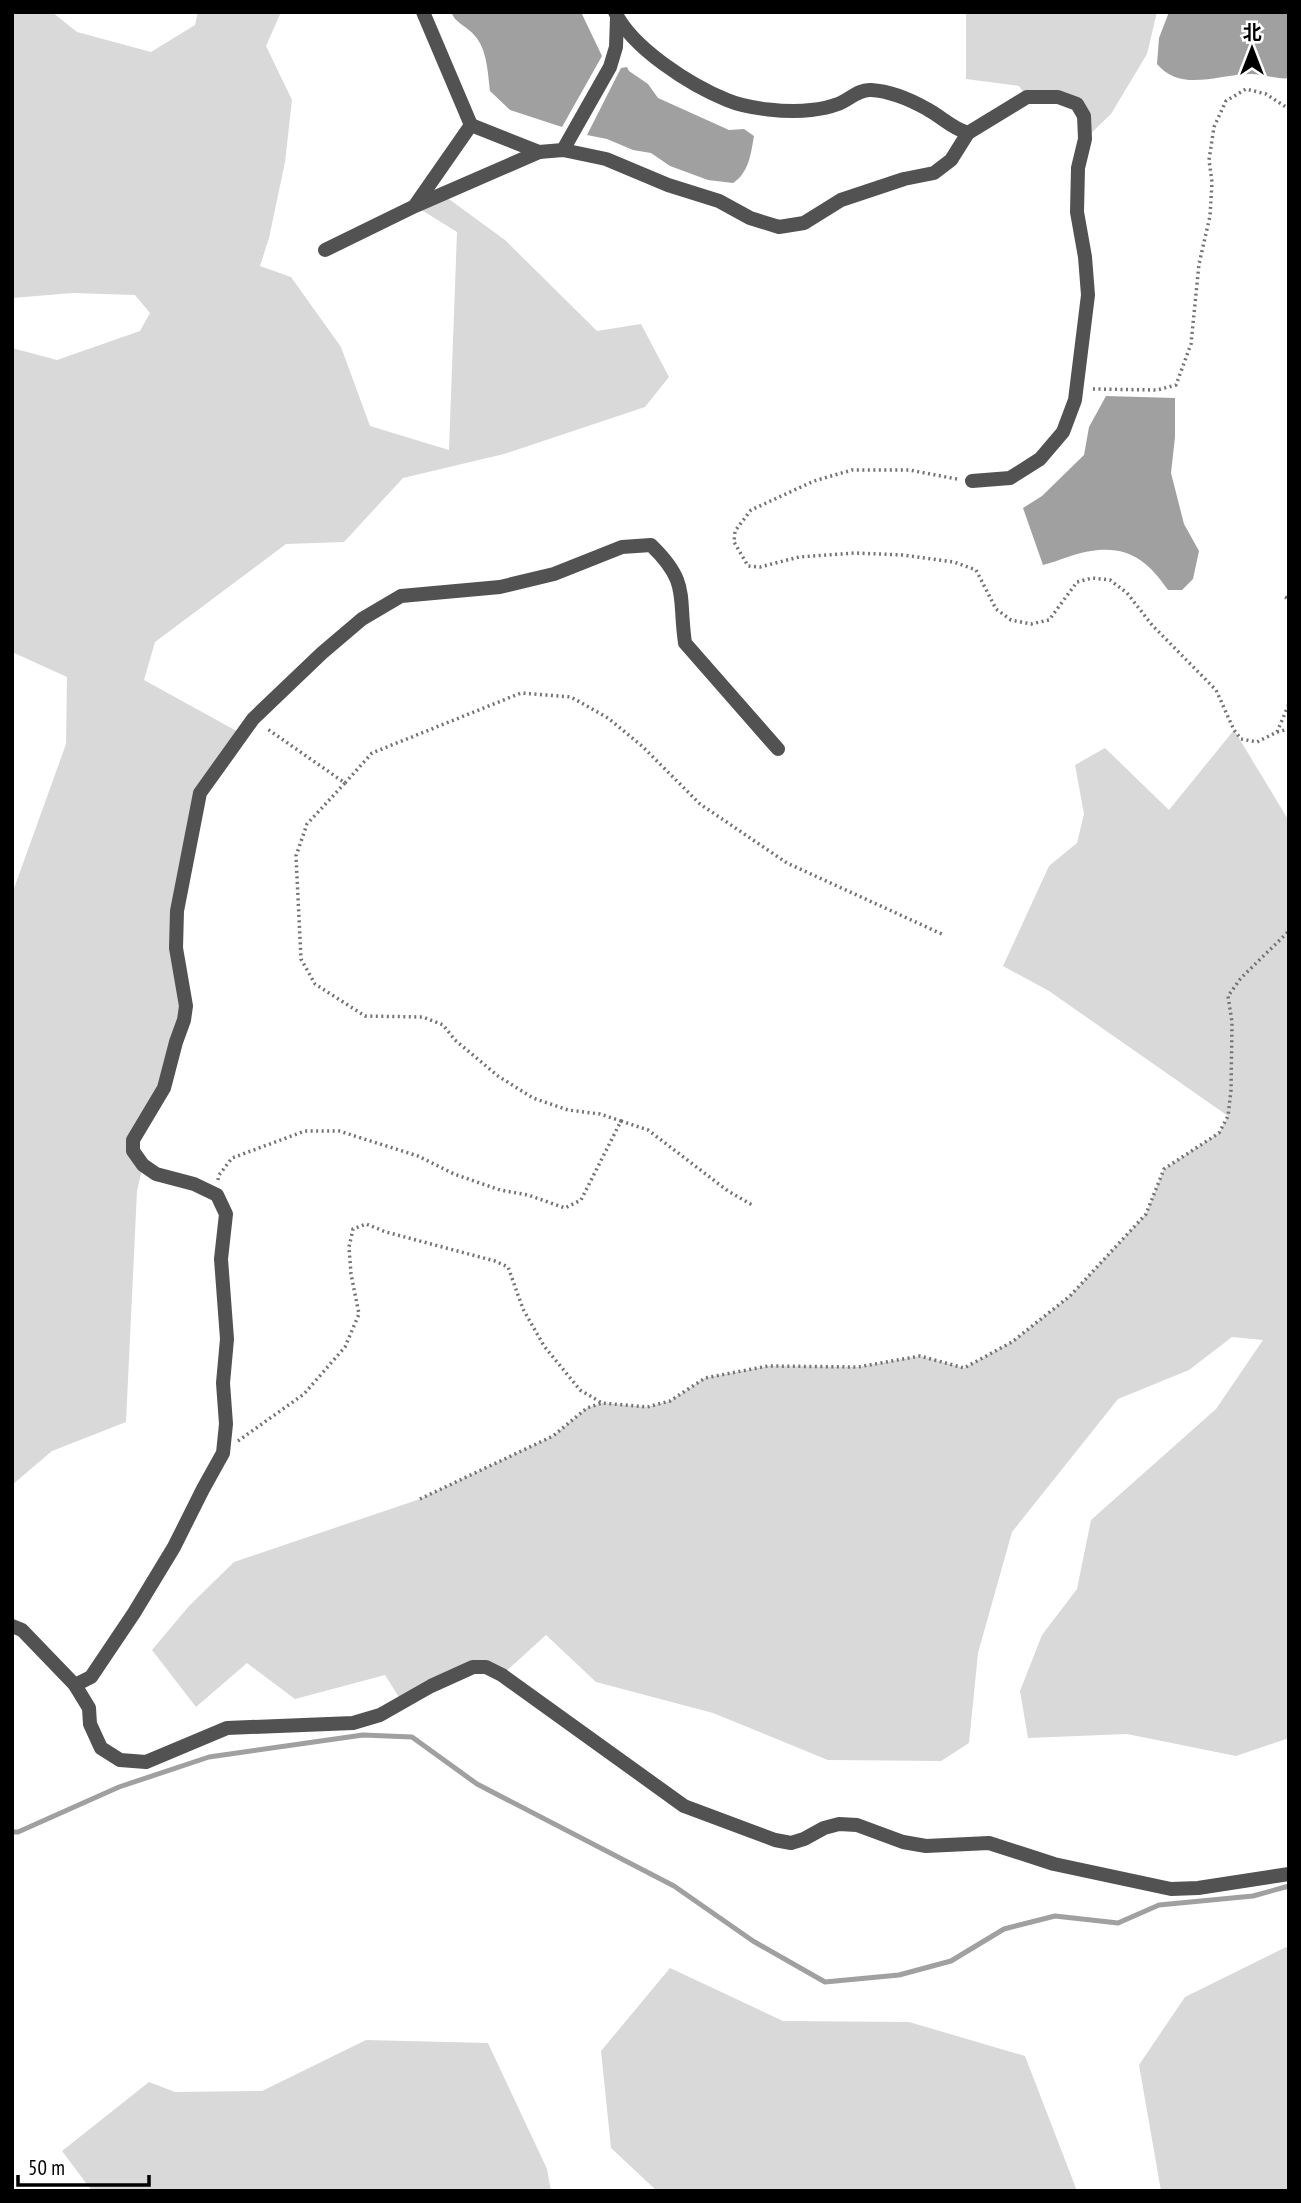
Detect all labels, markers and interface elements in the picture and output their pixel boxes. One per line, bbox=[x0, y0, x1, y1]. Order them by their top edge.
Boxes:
north arrow bbox=[1217, 14, 1287, 84]
text: 北 bbox=[1242, 20, 1262, 44]
scale bar bbox=[18, 2144, 149, 2188]
text: 50 m bbox=[28, 2154, 65, 2181]

